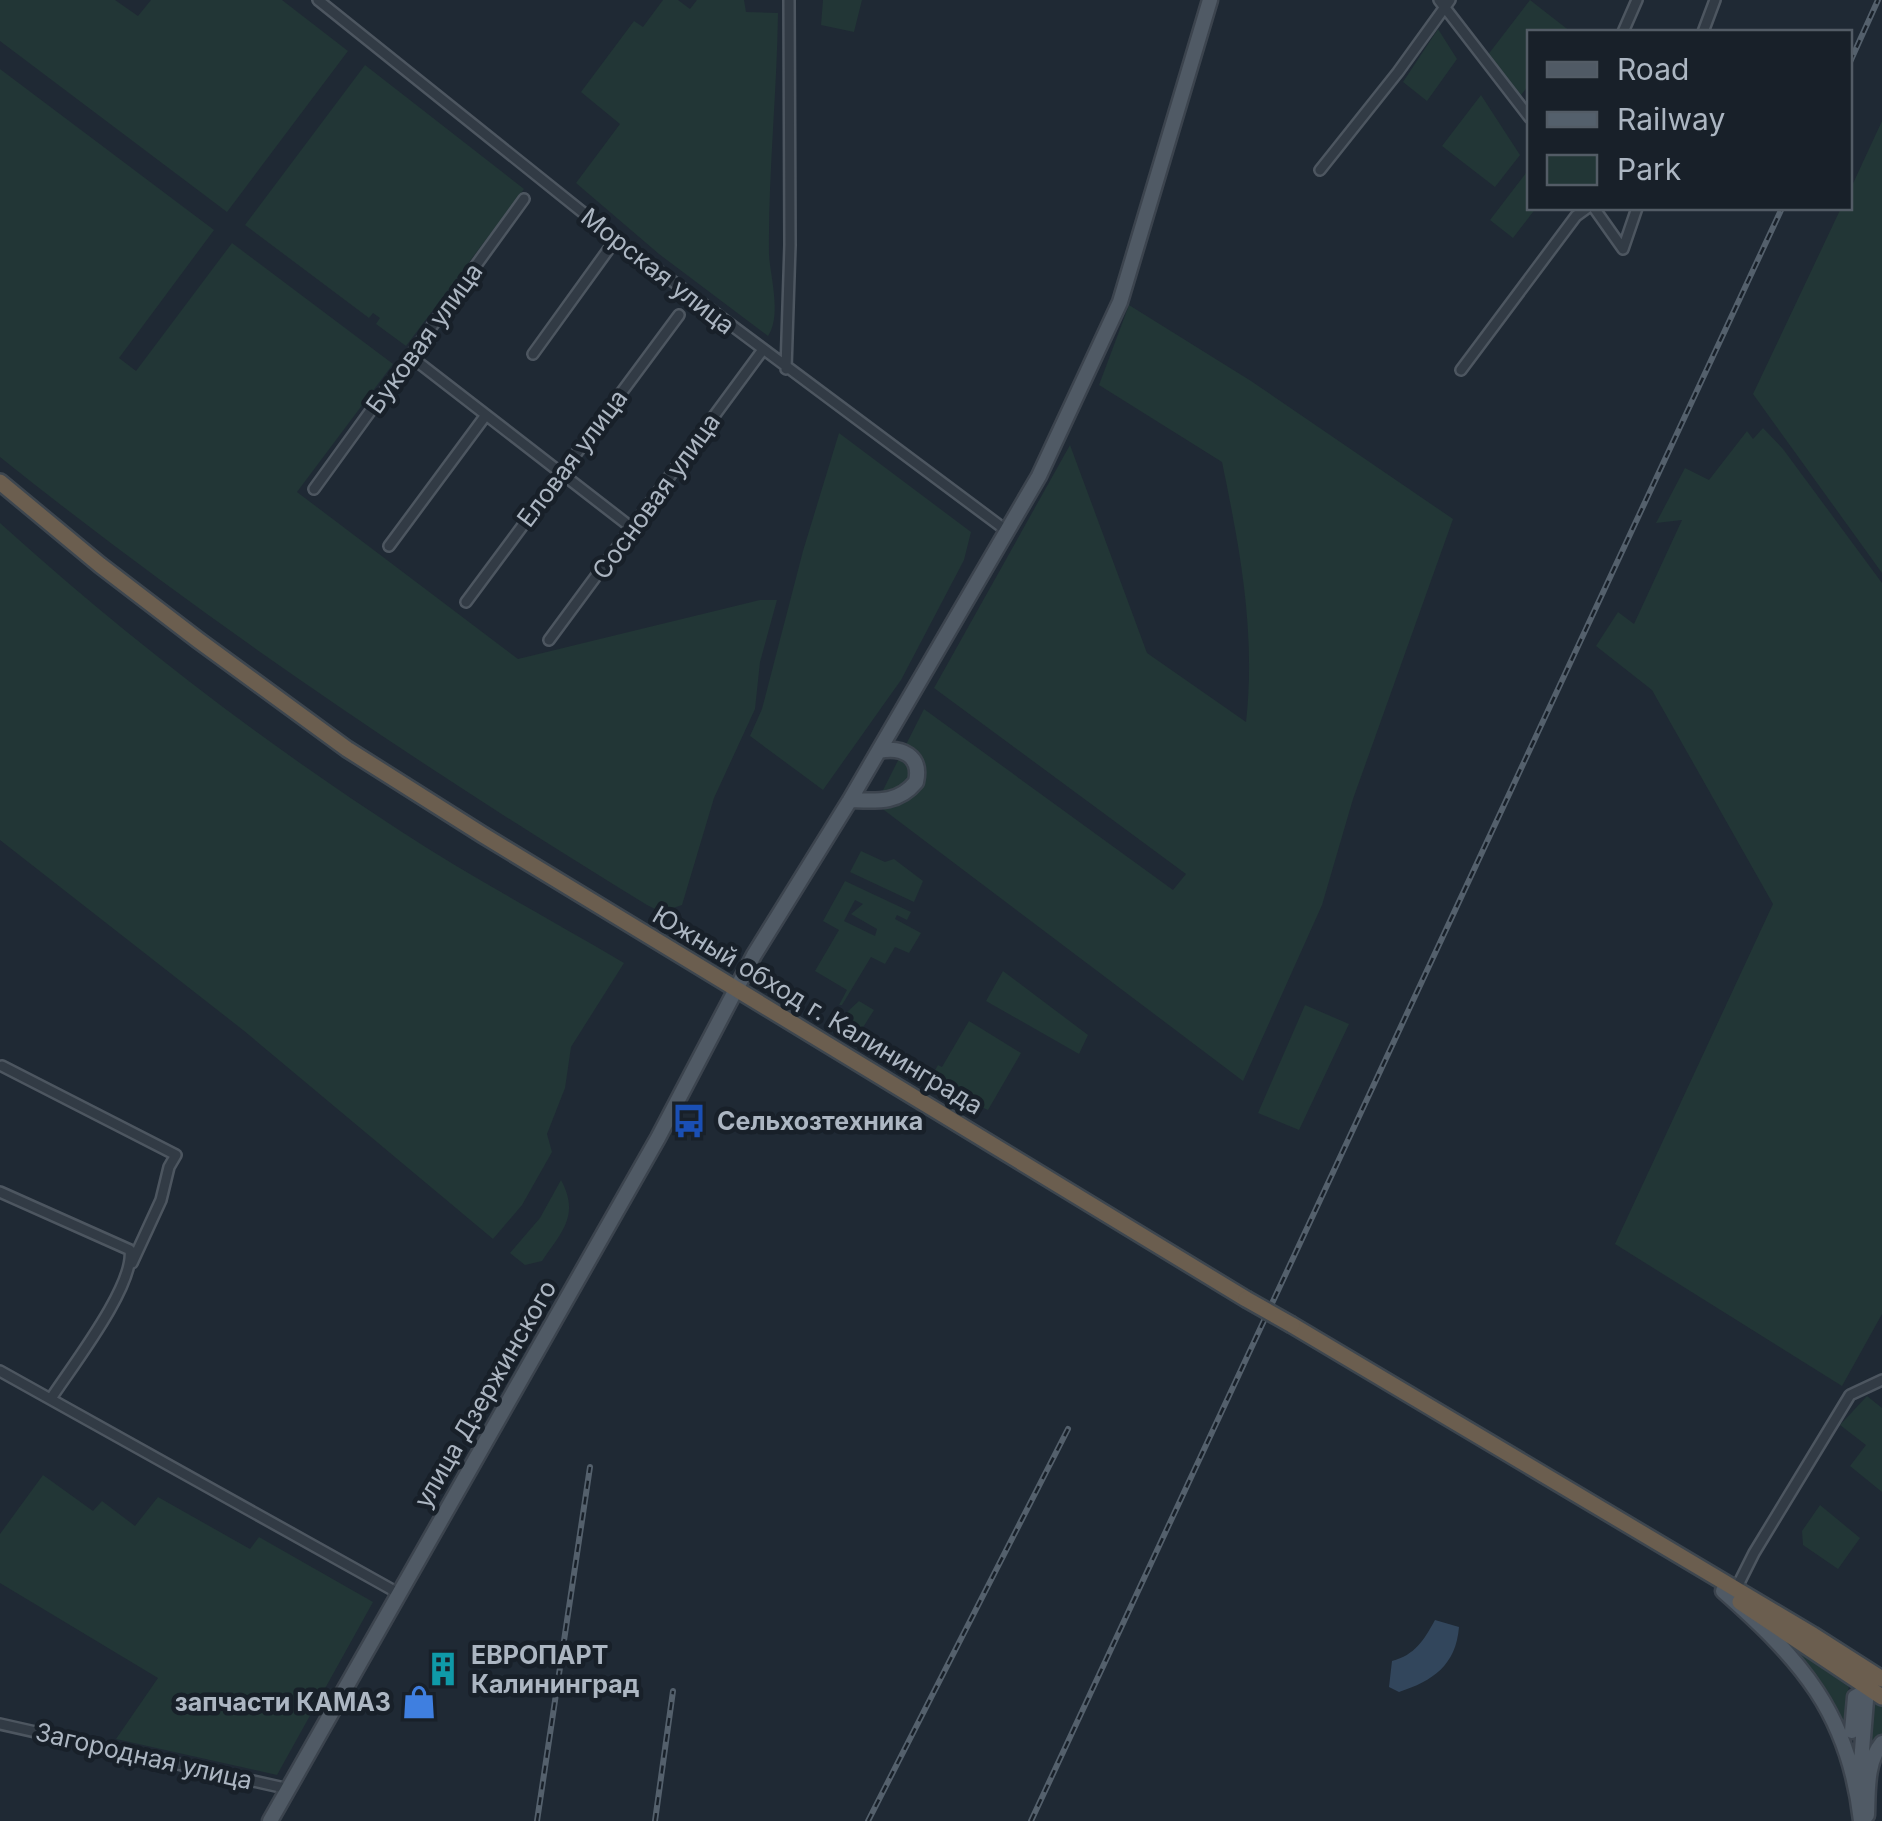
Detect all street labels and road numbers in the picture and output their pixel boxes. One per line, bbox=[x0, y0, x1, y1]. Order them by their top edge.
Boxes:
street label: Морская улица bbox=[575, 202, 741, 340]
street label: Буковая улица bbox=[359, 257, 489, 419]
street label: Еловая улица bbox=[511, 383, 633, 533]
street label: Сосновая улица bbox=[586, 407, 726, 585]
street label: Южный обход г. Калининграда bbox=[648, 899, 988, 1121]
street label: улица Дзержинского bbox=[408, 1275, 562, 1513]
street label: Загородная улица bbox=[33, 1716, 255, 1796]

